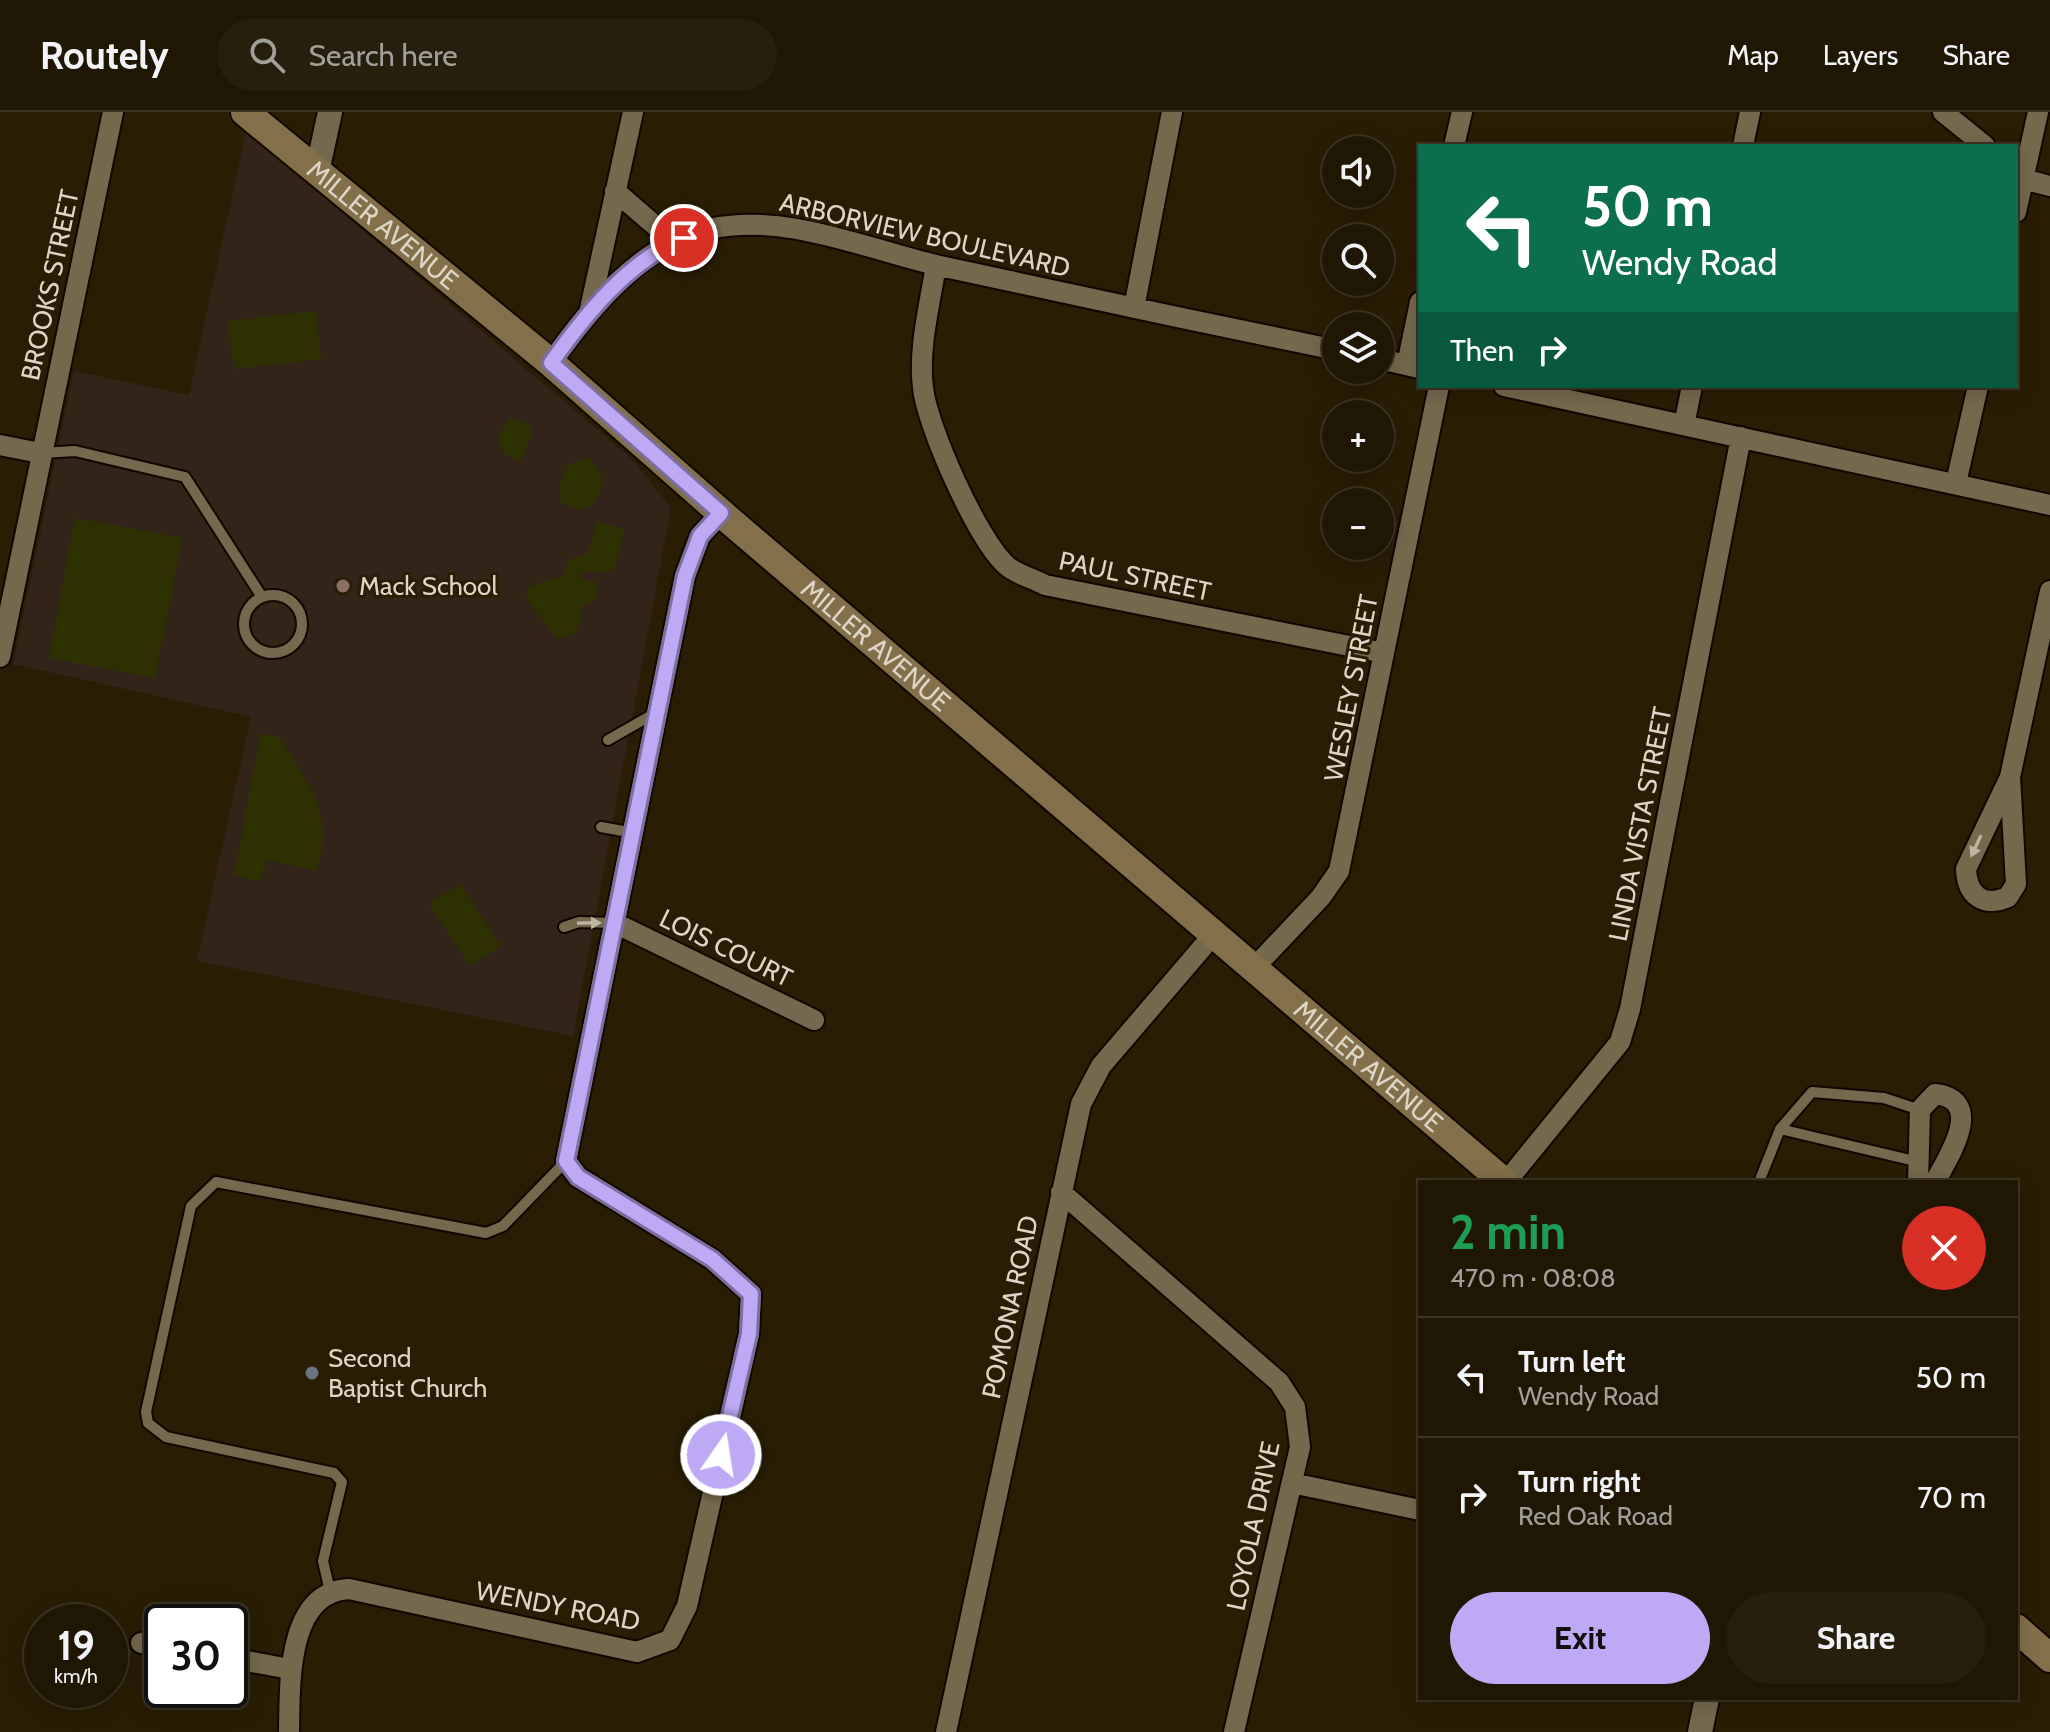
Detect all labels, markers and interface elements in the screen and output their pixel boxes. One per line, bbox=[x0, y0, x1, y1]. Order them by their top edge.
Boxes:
search box bbox=[217, 19, 777, 91]
text: Routely bbox=[40, 32, 169, 79]
icon: search bbox=[245, 33, 289, 77]
text: Search here bbox=[309, 37, 458, 74]
text: Map bbox=[1727, 38, 1779, 72]
text: Layers bbox=[1823, 38, 1898, 72]
text: Share bbox=[1942, 38, 2010, 72]
map controls bbox=[1322, 136, 1394, 560]
button: sound bbox=[1322, 136, 1394, 208]
street label: MILLER AVENUE bbox=[300, 153, 465, 296]
text: 50 m bbox=[1582, 172, 1713, 240]
icon: left bbox=[1450, 176, 1554, 280]
street label: ARBORVIEW BOULEVARD bbox=[777, 186, 1073, 284]
street label: BROOKS STREET bbox=[14, 187, 86, 383]
pin bbox=[650, 204, 718, 272]
icon: arrive bbox=[662, 216, 706, 260]
button: search bbox=[1322, 224, 1394, 296]
text: Wendy Road bbox=[1582, 240, 1778, 284]
button: layers bbox=[1322, 312, 1394, 384]
icon: right bbox=[1530, 328, 1574, 372]
text: Then bbox=[1450, 332, 1514, 369]
button: + bbox=[1322, 400, 1394, 472]
button: − bbox=[1322, 488, 1394, 560]
street label: PAUL STREET bbox=[1056, 544, 1214, 608]
place label: Mack School bbox=[359, 570, 498, 602]
street label: MILLER AVENUE bbox=[794, 573, 957, 718]
marker: Mack School bbox=[334, 577, 352, 595]
street label: WESLEY STREET bbox=[1317, 592, 1385, 784]
street label: LINDA VISTA STREET bbox=[1602, 704, 1678, 944]
one-way arrow bbox=[1969, 835, 1983, 858]
street label: LOIS COURT bbox=[654, 902, 798, 994]
one-way arrow bbox=[577, 917, 602, 929]
street label: MILLER AVENUE bbox=[1287, 994, 1450, 1139]
text: 2 min bbox=[1450, 1203, 1566, 1261]
button: close bbox=[1902, 1206, 1986, 1290]
street label: POMONA ROAD bbox=[975, 1213, 1045, 1401]
text: 470 m · 08:08 bbox=[1450, 1262, 1616, 1294]
place label: Second Baptist Church bbox=[328, 1342, 487, 1404]
text: Turn left bbox=[1518, 1343, 1626, 1380]
icon: left bbox=[1450, 1355, 1494, 1399]
text: 50 m bbox=[1916, 1359, 1986, 1396]
marker: Second Baptist Church bbox=[303, 1364, 321, 1382]
text: Wendy Road bbox=[1518, 1380, 1659, 1412]
position arrow bbox=[679, 1413, 763, 1497]
street label: LOYOLA DRIVE bbox=[1219, 1438, 1287, 1614]
text: Turn right bbox=[1518, 1463, 1641, 1500]
icon: right bbox=[1450, 1475, 1494, 1519]
text: 70 m bbox=[1917, 1479, 1986, 1516]
text: Red Oak Road bbox=[1518, 1500, 1673, 1532]
street label: WENDY ROAD bbox=[473, 1574, 643, 1638]
button: Exit bbox=[1450, 1592, 1710, 1684]
button: Share bbox=[1726, 1592, 1986, 1684]
speed limit sign: 30 bbox=[144, 1604, 248, 1708]
text: 19 bbox=[57, 1621, 95, 1670]
text: km/h bbox=[54, 1664, 98, 1688]

